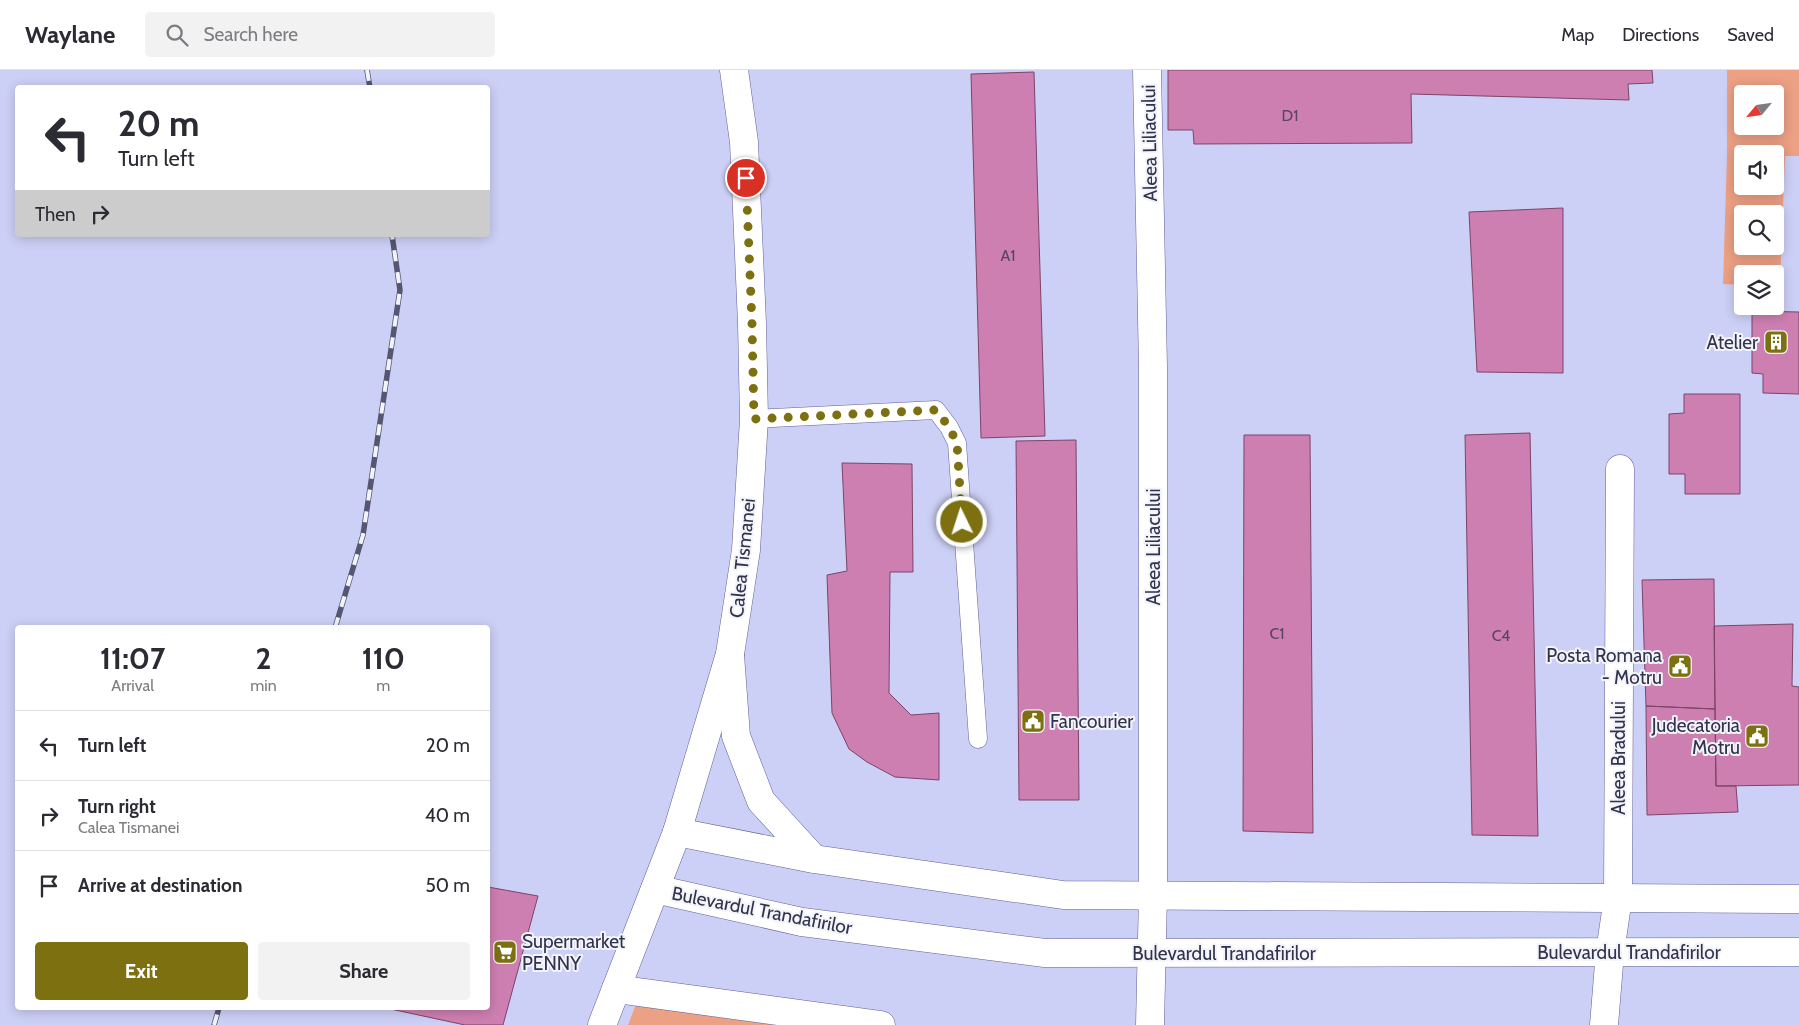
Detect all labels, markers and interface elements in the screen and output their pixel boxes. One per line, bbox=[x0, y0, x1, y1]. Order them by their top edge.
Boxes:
search box bbox=[145, 12, 495, 57]
text: Waylane bbox=[25, 20, 115, 49]
icon: search bbox=[163, 21, 191, 49]
text: Search here bbox=[203, 23, 298, 46]
text: Map bbox=[1561, 24, 1594, 46]
text: Directions bbox=[1622, 24, 1699, 46]
text: Saved bbox=[1727, 24, 1774, 46]
street label: Aleea Liliacului bbox=[1137, 84, 1162, 202]
north arrow bbox=[1734, 85, 1784, 135]
map controls bbox=[1734, 85, 1784, 315]
text: 20 m bbox=[118, 102, 200, 145]
icon: left bbox=[35, 105, 100, 170]
house number: D1 bbox=[1282, 106, 1298, 125]
text: Turn left bbox=[118, 145, 195, 172]
button: sound bbox=[1734, 145, 1784, 195]
pin bbox=[725, 157, 767, 199]
icon: arrive bbox=[732, 164, 760, 192]
icon: right bbox=[86, 200, 114, 228]
text: Then bbox=[35, 203, 76, 226]
button: search bbox=[1734, 205, 1784, 255]
house number: A1 bbox=[1001, 246, 1015, 265]
button: layers bbox=[1734, 265, 1784, 315]
building icon: Atelier bbox=[1763, 329, 1789, 355]
place label: Atelier bbox=[1707, 331, 1758, 354]
street label: Aleea Liliacului bbox=[1142, 488, 1165, 606]
position arrow bbox=[935, 495, 987, 547]
street label: Calea Tismanei bbox=[725, 497, 760, 619]
house number: C1 bbox=[1269, 624, 1285, 643]
house number: C4 bbox=[1492, 626, 1510, 645]
text: 11:07 bbox=[100, 640, 165, 677]
text: 2 bbox=[256, 640, 271, 677]
text: 110 bbox=[362, 640, 405, 677]
place label: Posta Romana - Motru bbox=[1546, 644, 1662, 689]
public building icon: Posta Romana - Motru bbox=[1667, 653, 1693, 679]
text: Arrival bbox=[111, 676, 154, 695]
text: min bbox=[250, 676, 277, 695]
text: m bbox=[376, 676, 390, 695]
street label: Aleea Bradului bbox=[1607, 701, 1630, 815]
public building icon: Fancourier bbox=[1020, 708, 1046, 734]
place label: Fancourier bbox=[1050, 710, 1133, 733]
place label: Judecatoria Motru bbox=[1651, 714, 1740, 759]
public building icon: Judecatoria Motru bbox=[1744, 723, 1770, 749]
icon: left bbox=[35, 732, 63, 760]
text: Turn left bbox=[78, 734, 146, 757]
text: 20 m bbox=[426, 734, 470, 757]
text: Turn right bbox=[78, 795, 156, 818]
icon: right bbox=[35, 802, 63, 830]
text: 40 m bbox=[425, 804, 470, 827]
text: Calea Tismanei bbox=[78, 818, 179, 837]
icon: arrive bbox=[35, 872, 63, 900]
text: Arrive at destination bbox=[78, 874, 242, 897]
text: 50 m bbox=[426, 874, 470, 897]
street label: Bulevardul Trandafirilor bbox=[670, 882, 854, 939]
place label: Supermarket PENNY bbox=[522, 930, 626, 975]
supermarket icon: Supermarket PENNY bbox=[492, 939, 518, 965]
street label: Bulevardul Trandafirilor bbox=[1537, 941, 1721, 964]
button: Exit bbox=[35, 942, 248, 1000]
button: Share bbox=[258, 942, 470, 1000]
street label: Bulevardul Trandafirilor bbox=[1132, 942, 1316, 965]

